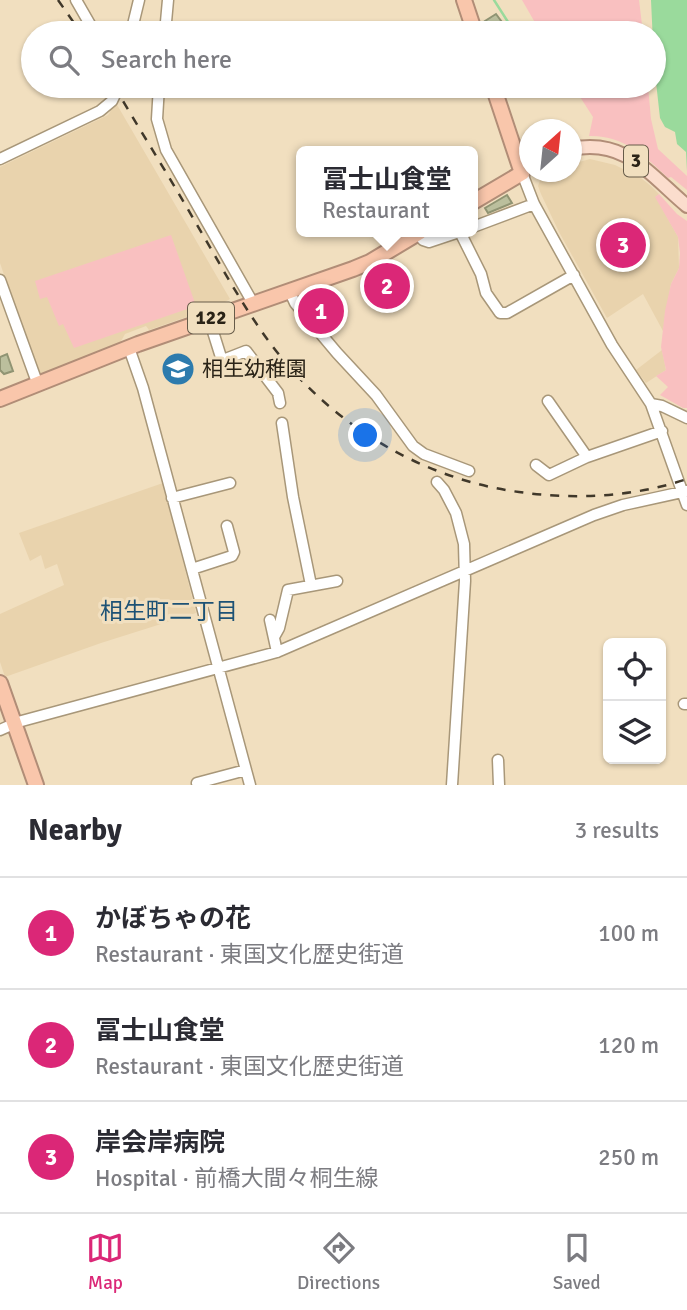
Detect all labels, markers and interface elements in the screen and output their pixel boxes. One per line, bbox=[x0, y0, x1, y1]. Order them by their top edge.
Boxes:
search box bbox=[21, 21, 666, 98]
icon: search bbox=[45, 41, 83, 79]
text: Search here bbox=[101, 44, 232, 76]
north arrow bbox=[519, 119, 582, 182]
popup bbox=[296, 146, 478, 237]
road number: 3 bbox=[624, 146, 648, 176]
text: 冨士山食堂 bbox=[322, 164, 452, 196]
text: Restaurant bbox=[322, 196, 430, 225]
pin: 3 bbox=[600, 219, 646, 271]
pin: 2 bbox=[364, 260, 410, 312]
pin: 1 bbox=[298, 285, 344, 337]
road number: 122 bbox=[188, 302, 234, 334]
school or university icon: 相生幼稚園 bbox=[159, 350, 197, 388]
place label: 相生幼稚園 bbox=[202, 356, 307, 382]
your location bbox=[348, 418, 382, 452]
district label: 相生町二丁目 bbox=[100, 597, 238, 626]
map controls bbox=[603, 638, 666, 764]
button: locate bbox=[603, 638, 666, 701]
button: layers bbox=[603, 701, 666, 764]
text: Nearby bbox=[28, 812, 122, 849]
text: 3 results bbox=[575, 816, 659, 845]
text: かぼちゃの花 bbox=[95, 903, 251, 935]
text: 1 bbox=[45, 919, 57, 948]
text: 100 m bbox=[598, 919, 659, 948]
text: Restaurant · 東国文化歴史街道 bbox=[95, 940, 404, 969]
text: 冨士山食堂 bbox=[95, 1015, 225, 1047]
text: 2 bbox=[45, 1031, 57, 1060]
text: 120 m bbox=[598, 1031, 659, 1060]
text: Restaurant · 東国文化歴史街道 bbox=[95, 1052, 404, 1081]
text: 岸会岸病院 bbox=[95, 1127, 225, 1159]
text: 3 bbox=[45, 1143, 57, 1172]
text: 250 m bbox=[598, 1143, 659, 1172]
text: Hospital · 前橋大間々桐生線 bbox=[95, 1164, 378, 1193]
tab: Map bbox=[86, 1229, 124, 1295]
tab: Directions bbox=[297, 1229, 380, 1295]
tab: Saved bbox=[553, 1229, 601, 1295]

